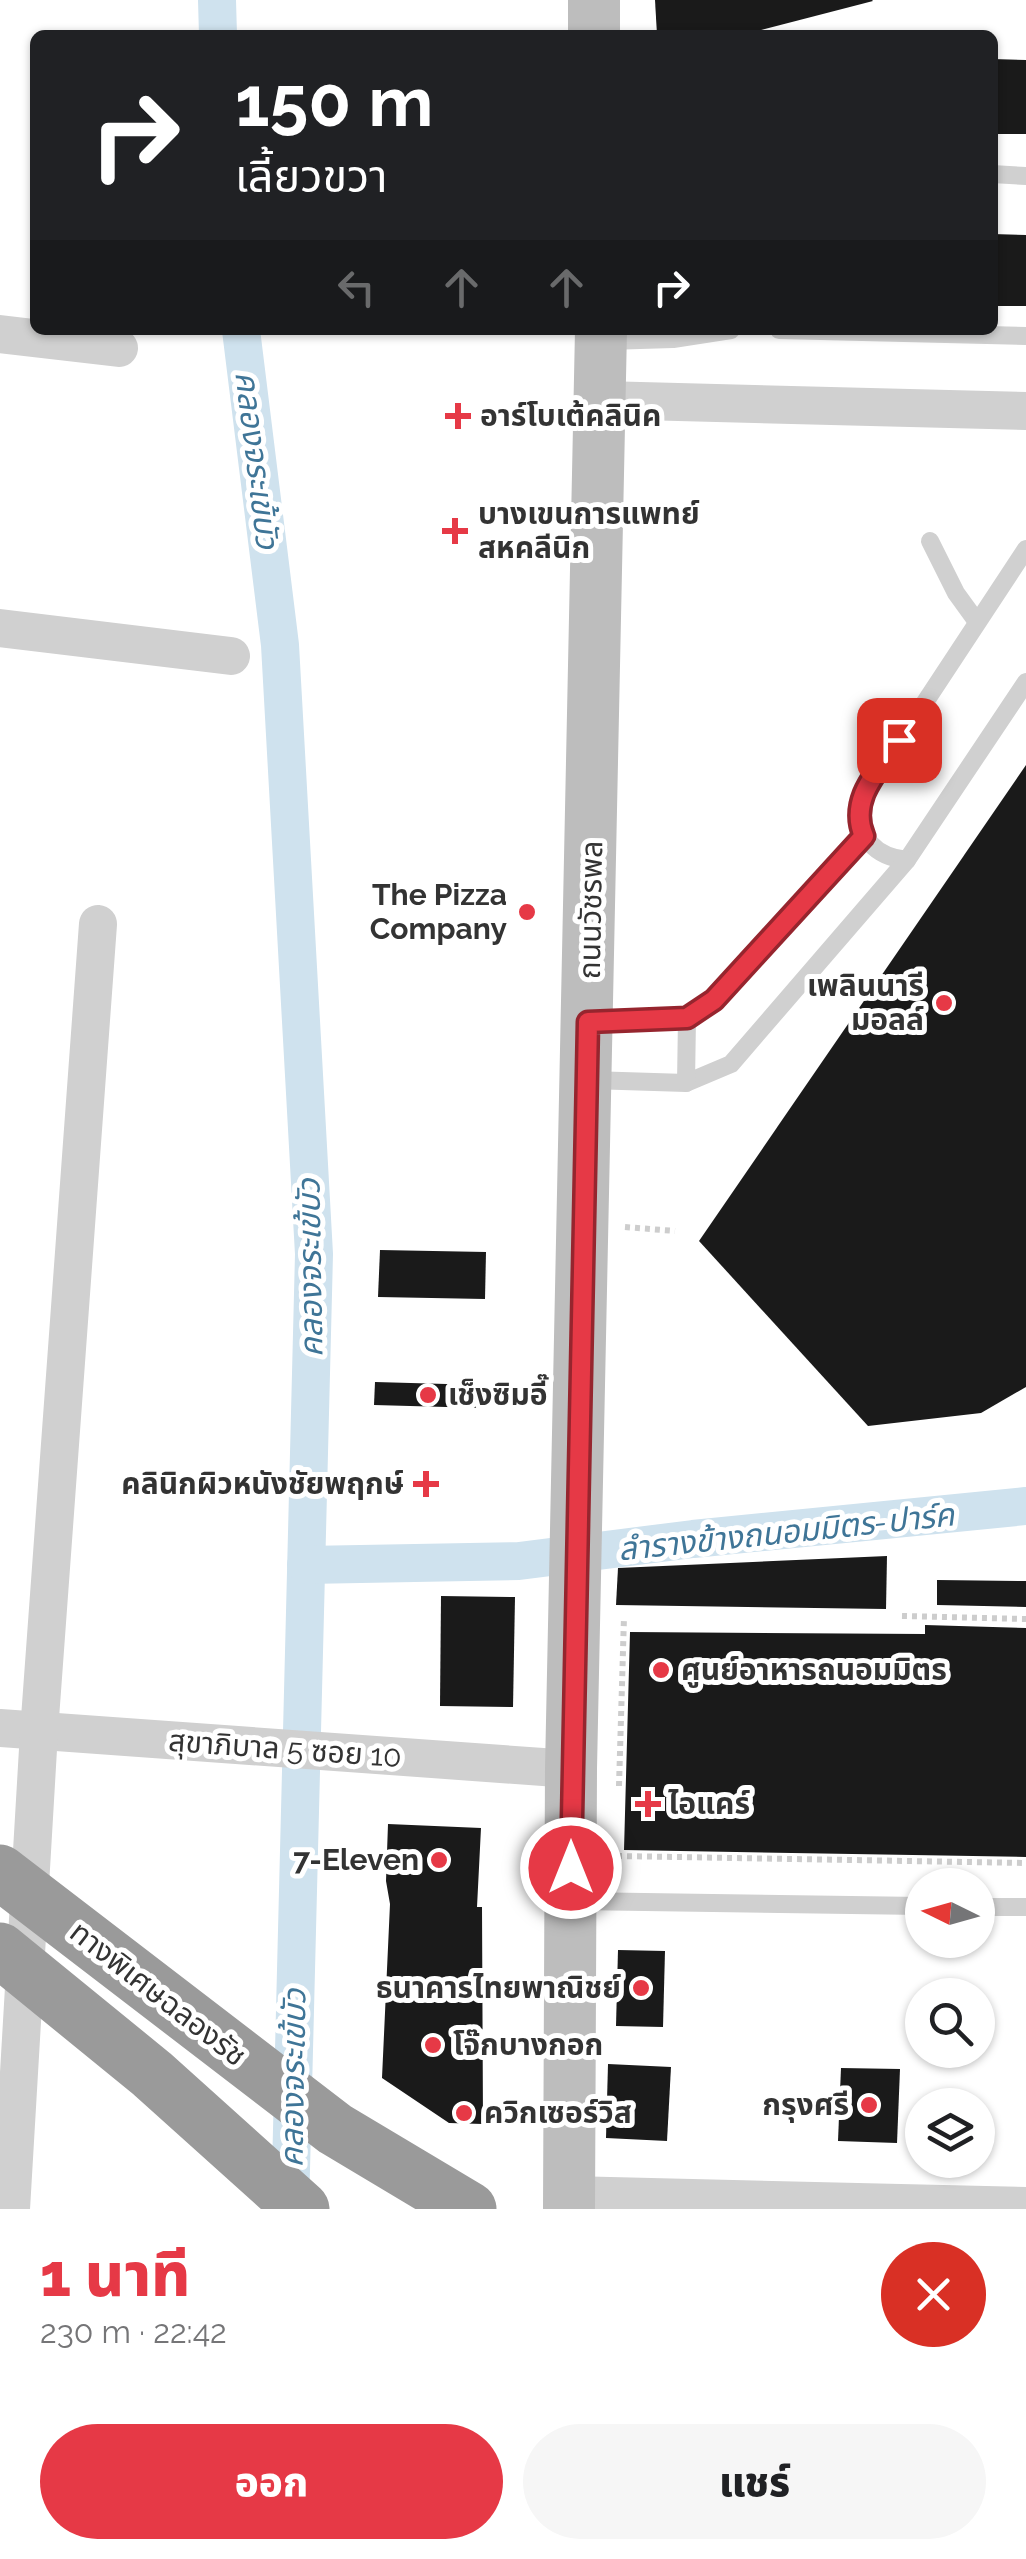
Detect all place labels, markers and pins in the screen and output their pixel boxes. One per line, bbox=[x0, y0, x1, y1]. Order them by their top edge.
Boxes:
place label: อาร์โบเต้คลินิค bbox=[480, 398, 661, 433]
marker: อาร์โบเต้คลินิค bbox=[445, 403, 471, 429]
place label: บางเขนการแพทย์ สหคลีนิก bbox=[478, 496, 700, 565]
marker: บางเขนการแพทย์ สหคลีนิก bbox=[442, 518, 468, 544]
pin bbox=[857, 698, 942, 783]
place label: The Pizza Company bbox=[370, 877, 507, 946]
marker: The Pizza Company bbox=[516, 901, 538, 923]
place label: เพลินนารี มอลล์ bbox=[807, 968, 924, 1037]
marker: เพลินนารี มอลล์ bbox=[933, 992, 955, 1014]
place label: เช็งซิมอี๊ bbox=[448, 1373, 549, 1412]
marker: เช็งซิมอี๊ bbox=[417, 1384, 439, 1406]
place label: คลินิกผิวหนังชัยพฤกษ์ bbox=[121, 1466, 404, 1501]
marker: คลินิกผิวหนังชัยพฤกษ์ bbox=[413, 1471, 439, 1497]
place label: ศูนย์อาหารถนอมมิตร bbox=[681, 1652, 947, 1688]
marker: ศูนย์อาหารถนอมมิตร bbox=[650, 1659, 672, 1681]
place label: ไอแคร์ bbox=[668, 1786, 750, 1821]
marker: ไอแคร์ bbox=[637, 1793, 659, 1815]
place label: 7-Eleven bbox=[293, 1842, 419, 1877]
marker: 7-Eleven bbox=[428, 1849, 450, 1871]
place label: ธนาคารไทยพาณิชย์ bbox=[376, 1970, 621, 2005]
marker: ธนาคารไทยพาณิชย์ bbox=[630, 1977, 652, 1999]
place label: โจ๊กบางกอก bbox=[453, 2027, 603, 2062]
marker: โจ๊กบางกอก bbox=[422, 2034, 444, 2056]
place label: กรุงศรี bbox=[762, 2087, 849, 2123]
marker: กรุงศรี bbox=[858, 2094, 880, 2116]
place label: ควิกเซอร์วิส bbox=[484, 2095, 632, 2130]
marker: ควิกเซอร์วิส bbox=[453, 2102, 475, 2124]

